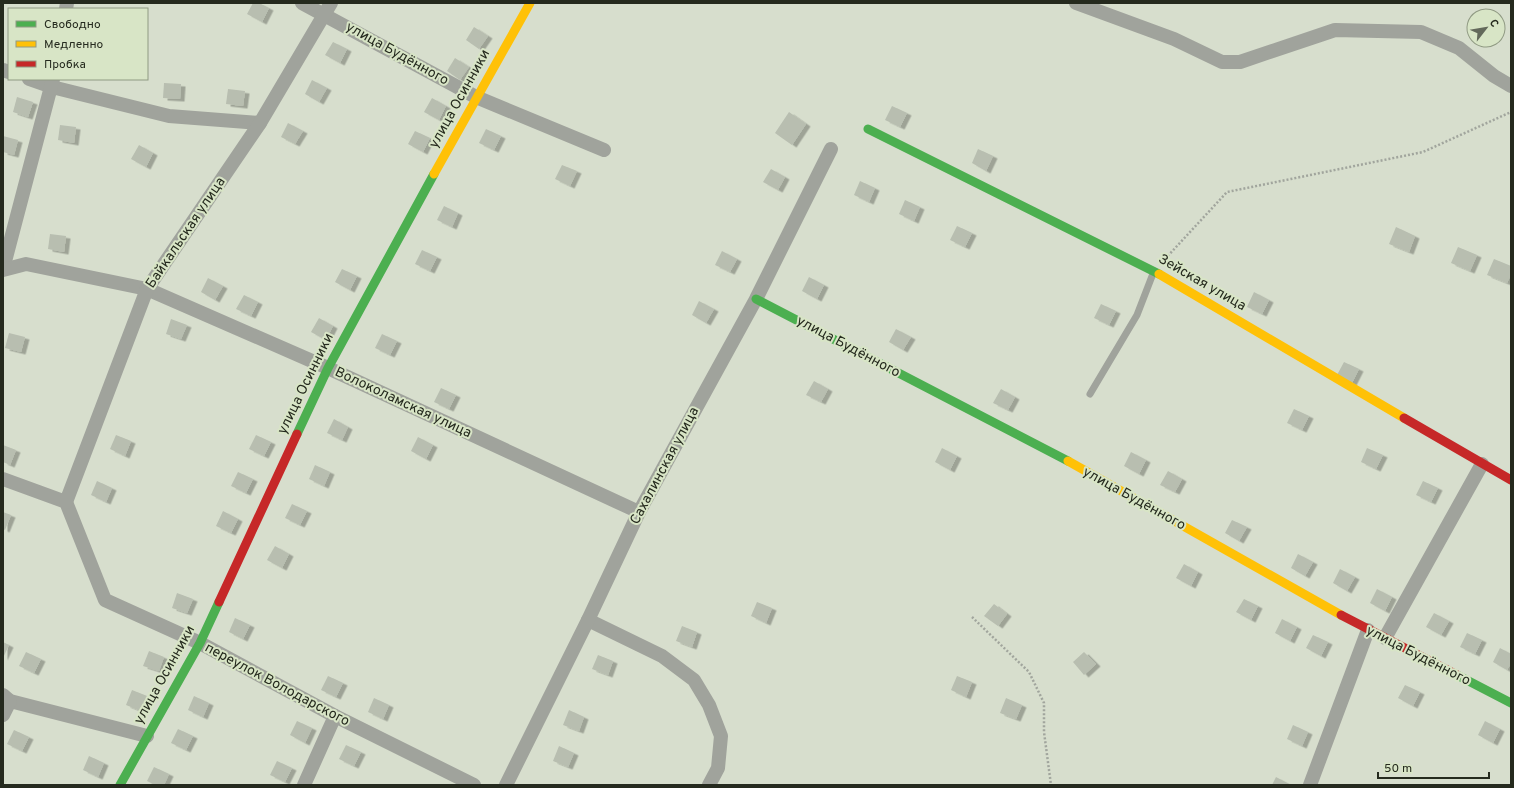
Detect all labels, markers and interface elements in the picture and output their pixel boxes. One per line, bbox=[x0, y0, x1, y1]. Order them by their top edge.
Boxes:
legend bbox=[8, 8, 148, 80]
north arrow bbox=[1466, 8, 1506, 48]
text: Свободно bbox=[44, 17, 101, 33]
text: С bbox=[1486, 17, 1502, 30]
street label: улица Будённого bbox=[343, 19, 452, 89]
text: Медленно bbox=[44, 37, 104, 53]
street label: улица Осинники bbox=[426, 47, 494, 151]
text: Пробка bbox=[44, 57, 86, 73]
street label: Байкальская улица bbox=[142, 174, 230, 292]
street label: Зейская улица bbox=[1155, 251, 1249, 315]
street label: улица Будённого bbox=[793, 313, 903, 382]
street label: улица Осинники bbox=[274, 331, 338, 437]
street label: Волоколамская улица bbox=[332, 364, 474, 442]
street label: Сахалинская улица bbox=[627, 404, 703, 528]
street label: улица Будённого bbox=[1080, 464, 1189, 534]
street label: улица Будённого bbox=[1363, 622, 1473, 690]
street label: улица Осинники bbox=[131, 623, 199, 727]
street label: переулок Володарского bbox=[202, 640, 352, 731]
scale bar bbox=[1378, 754, 1489, 780]
text: 50 m bbox=[1384, 761, 1412, 777]

